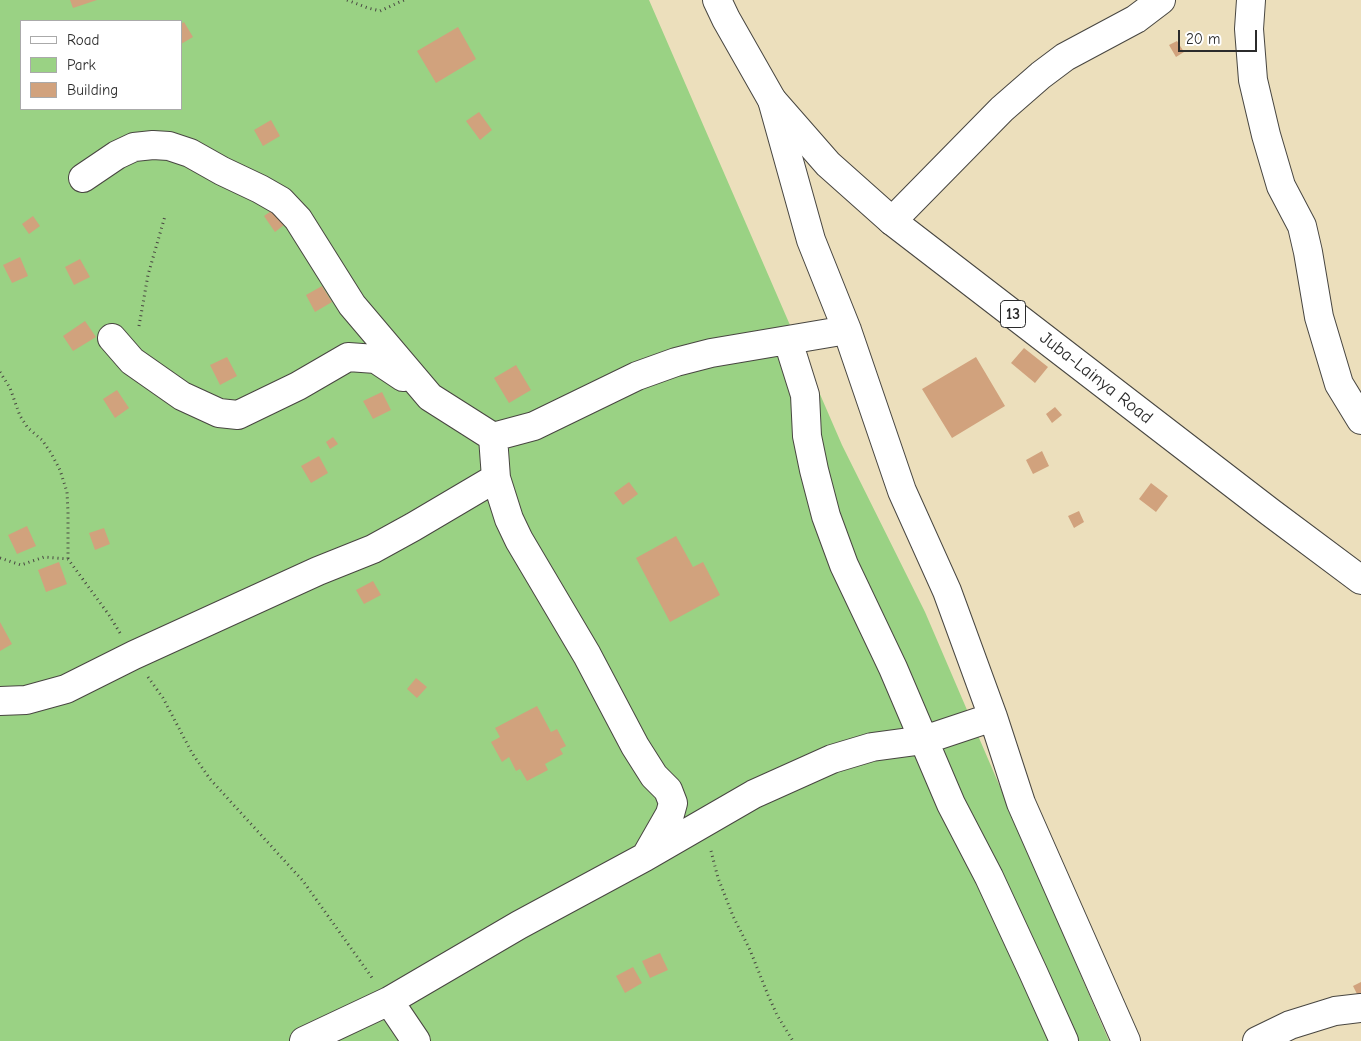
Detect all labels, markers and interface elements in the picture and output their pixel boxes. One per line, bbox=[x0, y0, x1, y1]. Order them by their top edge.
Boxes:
legend bbox=[20, 20, 182, 110]
scale bar bbox=[1181, 20, 1260, 52]
text: 20 m bbox=[1186, 30, 1220, 48]
text: Road bbox=[67, 31, 99, 49]
text: Park bbox=[67, 56, 96, 74]
text: Building bbox=[67, 81, 118, 99]
road number: 13 bbox=[1000, 300, 1026, 328]
street label: Juba-Lainya Road bbox=[1035, 327, 1157, 429]

